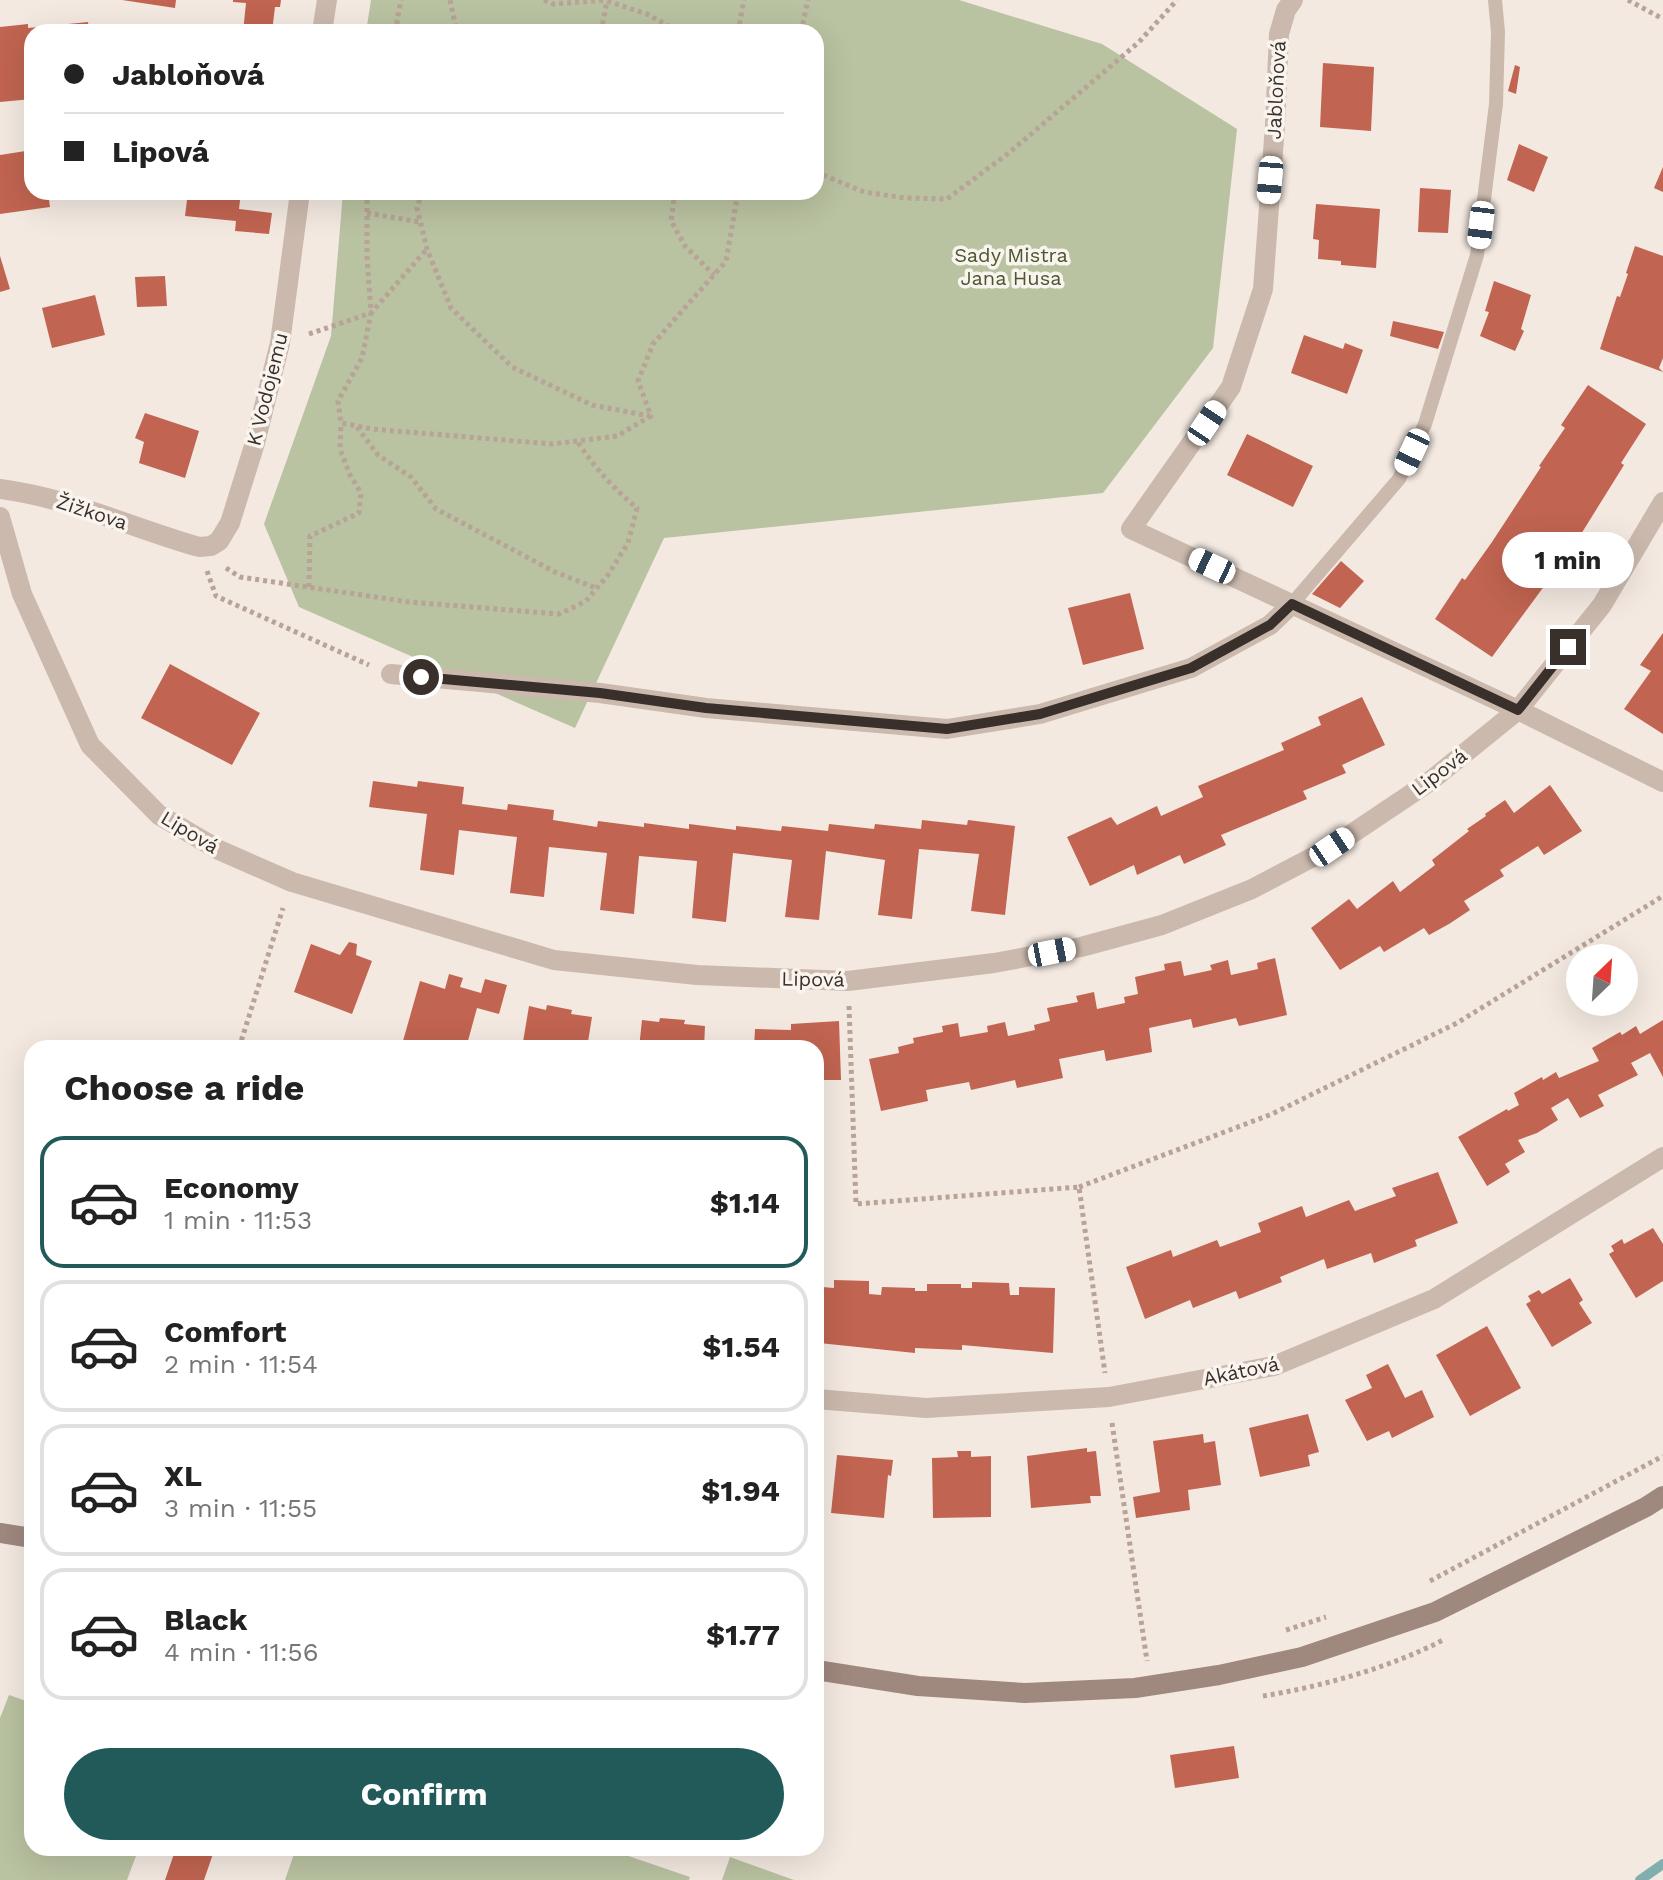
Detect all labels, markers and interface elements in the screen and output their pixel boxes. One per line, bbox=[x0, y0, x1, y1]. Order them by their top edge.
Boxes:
street label: Jabloňová bbox=[1261, 40, 1291, 140]
text: Jabloňová bbox=[112, 57, 264, 92]
text: Lipová bbox=[112, 134, 209, 169]
car bbox=[1256, 155, 1284, 205]
car bbox=[1466, 200, 1496, 250]
park label: Sady Mistra Jana Husa bbox=[954, 243, 1068, 290]
street label: K Vodojemu bbox=[241, 330, 293, 448]
car bbox=[1184, 396, 1230, 450]
car bbox=[1391, 425, 1433, 479]
street label: Žižkova bbox=[54, 489, 130, 535]
callout: 1 min bbox=[1502, 531, 1634, 587]
car bbox=[1185, 545, 1239, 587]
text: 1 min bbox=[1535, 545, 1601, 575]
route end bbox=[1550, 629, 1586, 665]
route start bbox=[403, 659, 439, 695]
street label: Lipová bbox=[1407, 743, 1471, 801]
street label: Lipová bbox=[157, 805, 223, 859]
car bbox=[1305, 824, 1359, 870]
car bbox=[1026, 936, 1078, 968]
north arrow bbox=[1566, 944, 1638, 1016]
map controls bbox=[1566, 944, 1638, 1016]
street label: Lipová bbox=[781, 966, 845, 992]
text: Choose a ride bbox=[64, 1067, 304, 1109]
icon: car bbox=[68, 1166, 140, 1238]
text: Economy bbox=[164, 1170, 299, 1205]
text: $1.14 bbox=[710, 1185, 780, 1220]
text: 1 min · 11:53 bbox=[164, 1205, 312, 1235]
icon: car bbox=[68, 1310, 140, 1382]
text: Comfort bbox=[164, 1314, 286, 1349]
text: $1.54 bbox=[702, 1329, 780, 1364]
text: 2 min · 11:54 bbox=[164, 1349, 318, 1379]
street label: Akátová bbox=[1201, 1351, 1281, 1391]
icon: car bbox=[68, 1454, 140, 1526]
text: XL bbox=[164, 1458, 202, 1493]
text: $1.94 bbox=[701, 1473, 780, 1508]
text: 3 min · 11:55 bbox=[164, 1493, 317, 1523]
icon: car bbox=[68, 1598, 140, 1670]
text: Black bbox=[164, 1602, 248, 1637]
text: $1.77 bbox=[706, 1617, 780, 1652]
text: 4 min · 11:56 bbox=[164, 1637, 319, 1667]
button: Confirm bbox=[64, 1748, 784, 1840]

